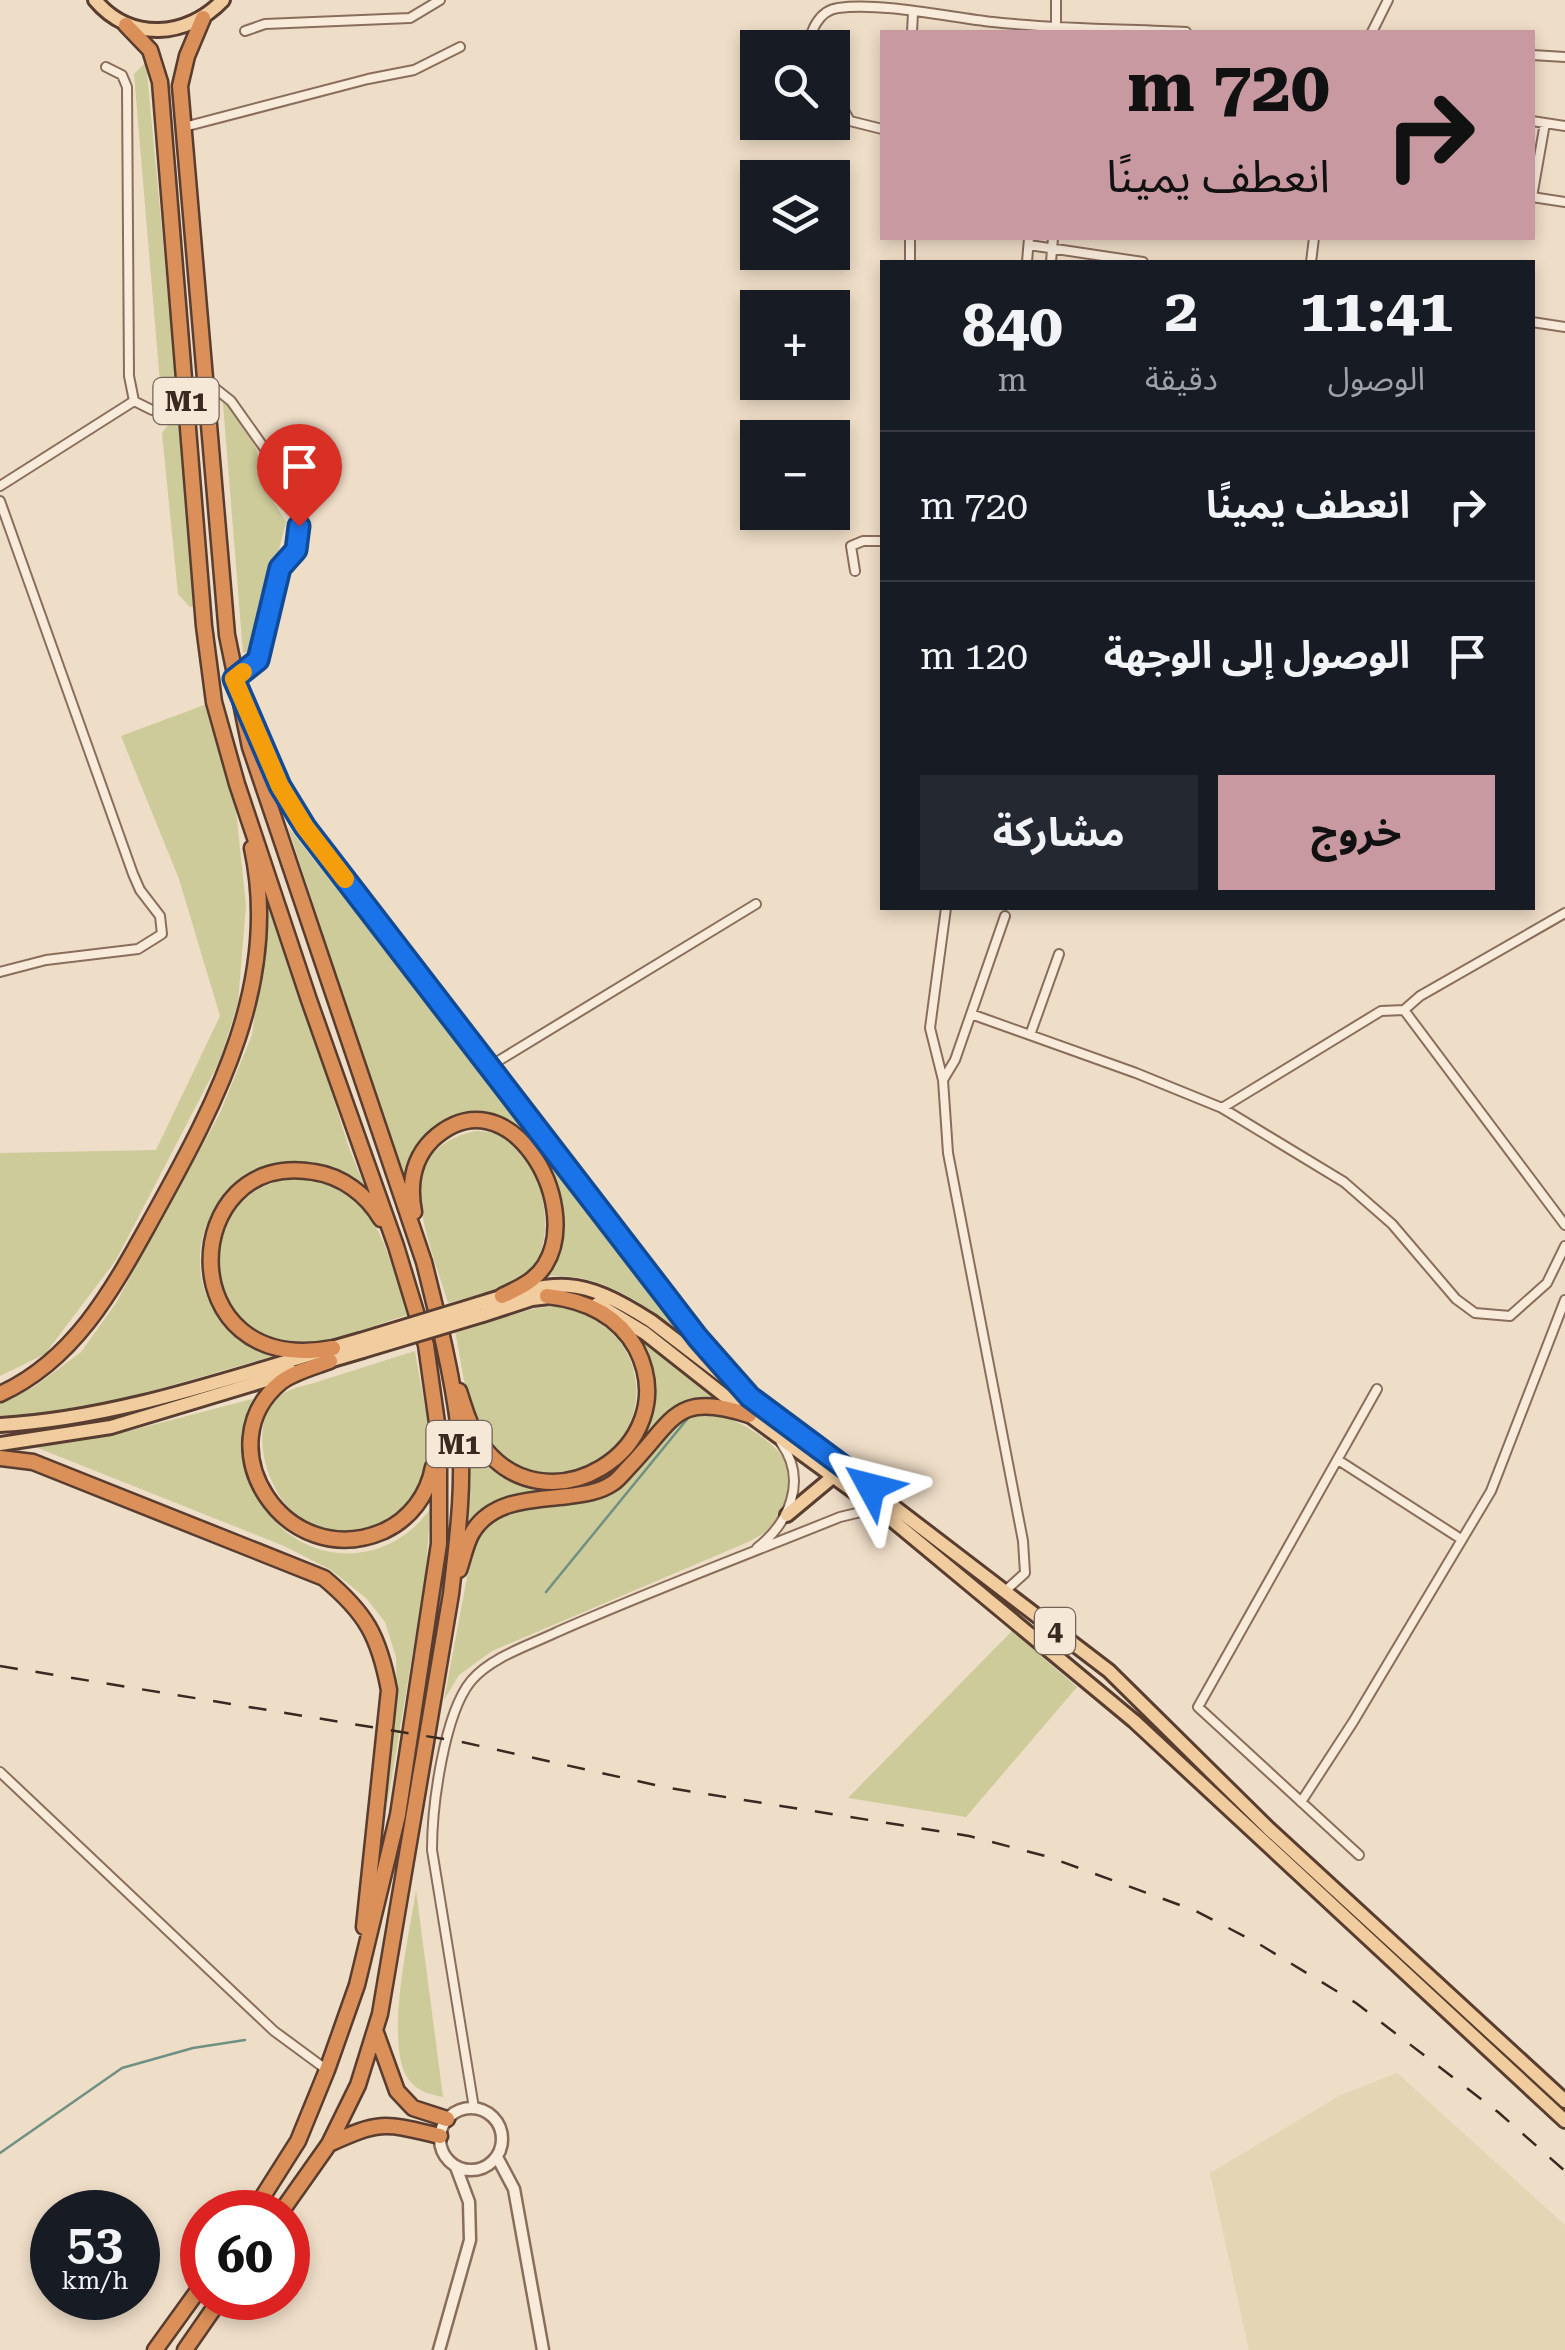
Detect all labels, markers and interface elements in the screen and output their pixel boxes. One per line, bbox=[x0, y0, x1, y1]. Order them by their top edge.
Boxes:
map controls bbox=[740, 30, 850, 530]
button: search bbox=[740, 30, 850, 140]
text: 720 m bbox=[1127, 46, 1330, 128]
icon: right bbox=[1365, 70, 1495, 200]
text: انعطف يمينًا bbox=[1106, 150, 1330, 203]
button: layers bbox=[740, 160, 850, 270]
text: 2 bbox=[1165, 275, 1198, 346]
text: 11:41 bbox=[1300, 275, 1453, 346]
button: + bbox=[740, 290, 850, 400]
text: 840 bbox=[962, 290, 1063, 361]
text: دقيقة bbox=[1145, 360, 1218, 398]
text: الوصول bbox=[1328, 360, 1425, 398]
text: m bbox=[998, 361, 1027, 399]
road number: M1 bbox=[154, 378, 218, 424]
button: − bbox=[740, 420, 850, 530]
pin bbox=[257, 424, 342, 527]
icon: arrive bbox=[272, 439, 327, 494]
icon: right bbox=[1440, 479, 1495, 534]
text: انعطف يمينًا bbox=[1206, 483, 1410, 527]
text: 720 m bbox=[920, 484, 1028, 528]
icon: arrive bbox=[1440, 629, 1495, 684]
text: الوصول إلى الوجهة bbox=[1104, 633, 1410, 677]
text: 120 m bbox=[920, 634, 1028, 678]
button: مشاركة bbox=[920, 775, 1198, 890]
button: خروج bbox=[1218, 775, 1495, 890]
road number: M1 bbox=[426, 1421, 492, 1467]
position arrow bbox=[819, 1435, 923, 1539]
road number: 4 bbox=[1035, 1608, 1075, 1654]
speed limit sign: 60 bbox=[180, 2190, 310, 2320]
text: 53 bbox=[67, 2214, 123, 2272]
text: km/h bbox=[62, 2266, 128, 2295]

